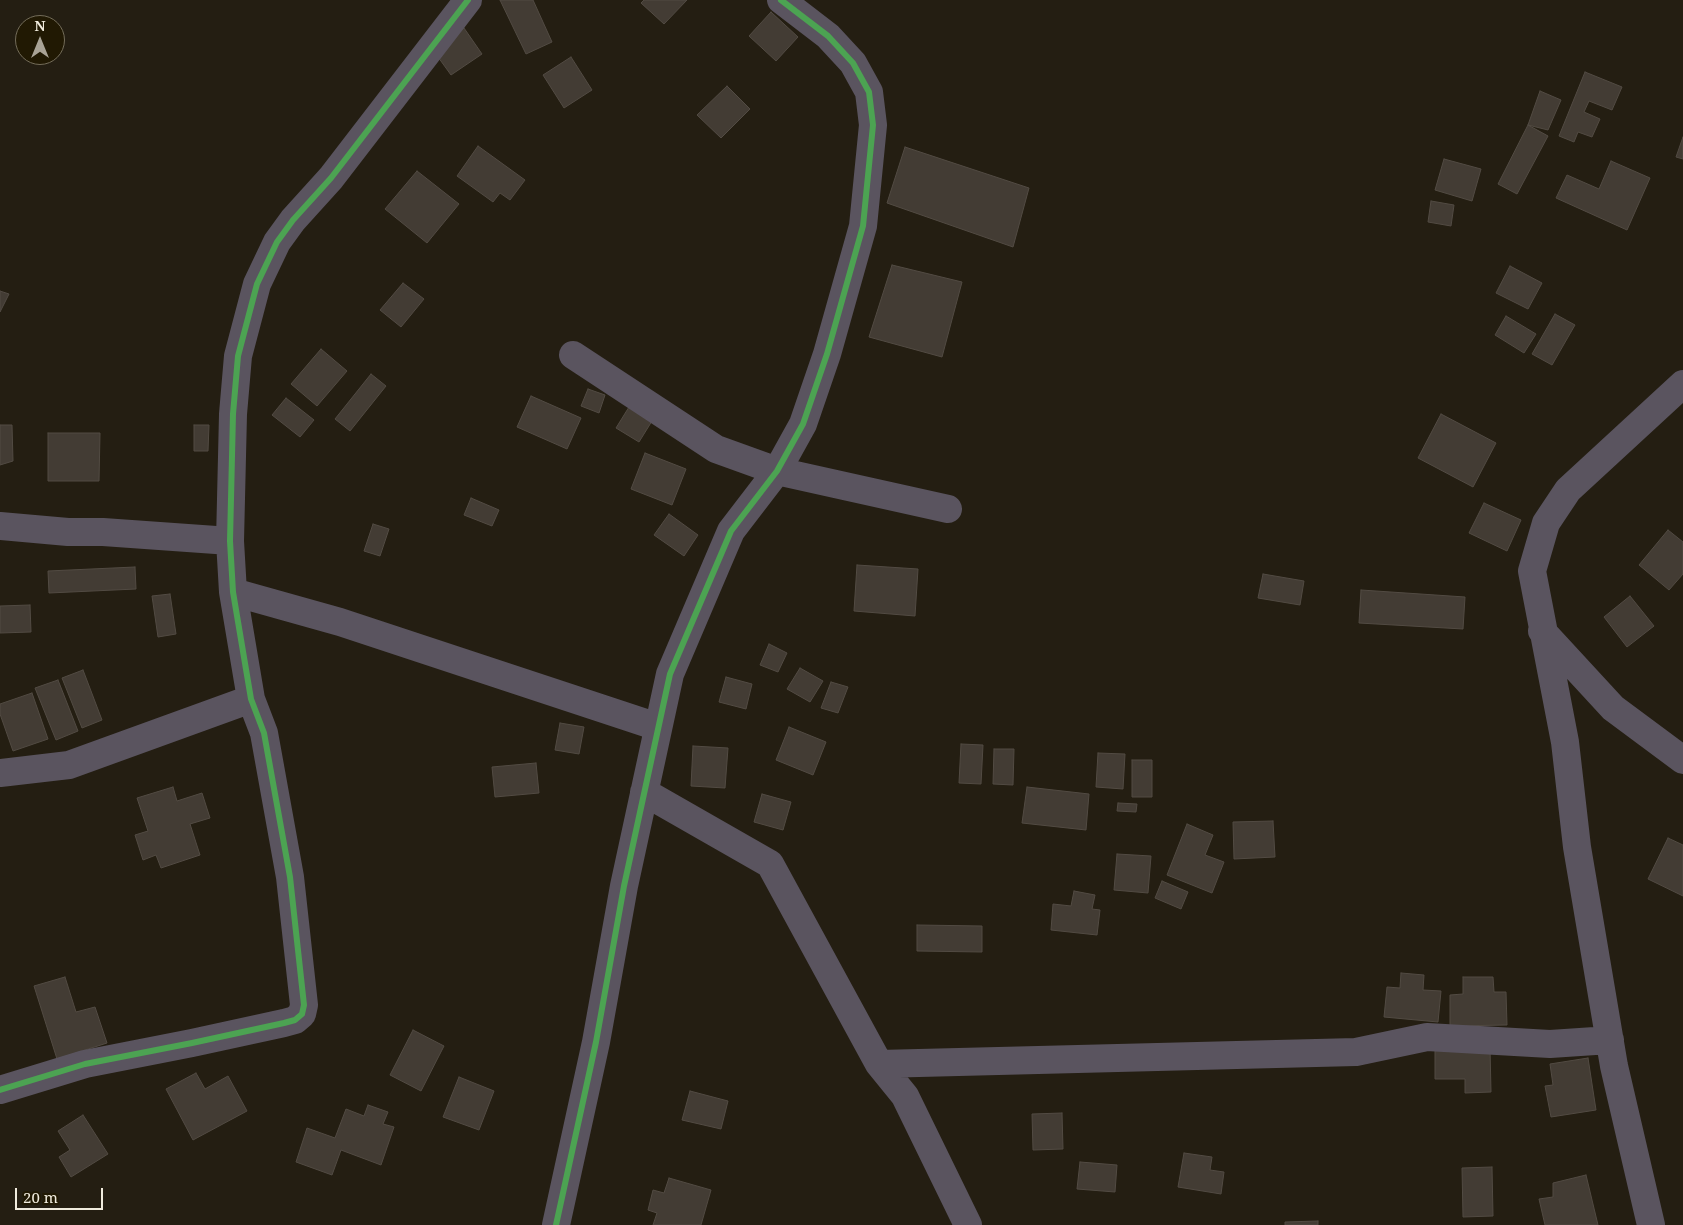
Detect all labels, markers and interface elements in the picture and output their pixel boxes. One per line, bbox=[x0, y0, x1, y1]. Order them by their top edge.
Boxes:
north arrow bbox=[15, 15, 65, 65]
text: N bbox=[34, 16, 46, 35]
scale bar bbox=[18, 1178, 105, 1210]
text: 20 m bbox=[23, 1187, 58, 1207]

